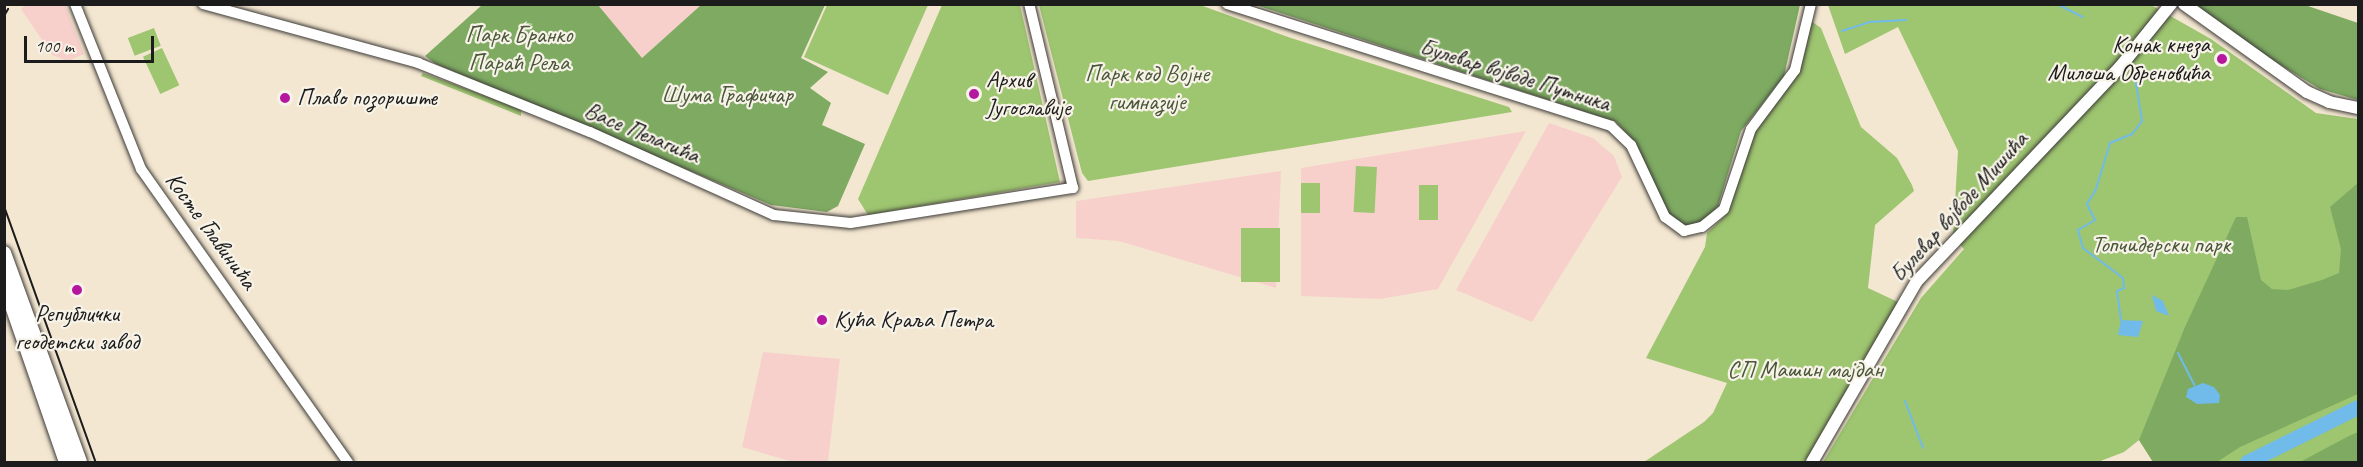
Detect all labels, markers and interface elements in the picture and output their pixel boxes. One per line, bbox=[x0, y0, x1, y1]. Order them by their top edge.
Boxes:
park label: Парк Бранко Параћ Реља bbox=[465, 21, 573, 77]
scale bar bbox=[27, 24, 158, 62]
place label: Конак кнеза Милоша Обреновића bbox=[2047, 31, 2210, 87]
street label: Булевар војводе Путника bbox=[1416, 32, 1614, 118]
text: 100 m bbox=[35, 35, 74, 57]
marker: Конак кнеза Милоша Обреновића bbox=[2215, 52, 2229, 66]
park label: Парк код Војне гимназије bbox=[1085, 60, 1209, 116]
place label: Архив Југославије bbox=[986, 66, 1071, 122]
park label: Шума Графичар bbox=[661, 81, 793, 109]
place label: Плаво позориште bbox=[297, 84, 439, 112]
marker: Архив Југославије bbox=[967, 87, 981, 101]
marker: Плаво позориште bbox=[278, 91, 292, 105]
street label: Васе Пелагића bbox=[581, 96, 703, 170]
street label: Булевар војводе Мишића bbox=[1883, 125, 2035, 289]
street label: Косте Главинића bbox=[159, 167, 263, 295]
park label: Топчидерски парк bbox=[2091, 231, 2231, 259]
marker: Републички геодетски завод bbox=[70, 283, 84, 297]
place label: Републички геодетски завод bbox=[15, 300, 139, 356]
place label: Кућа Краља Петра bbox=[834, 306, 994, 334]
marker: Кућа Краља Петра bbox=[815, 313, 829, 327]
park label: СП Машин мајдан bbox=[1727, 356, 1883, 384]

